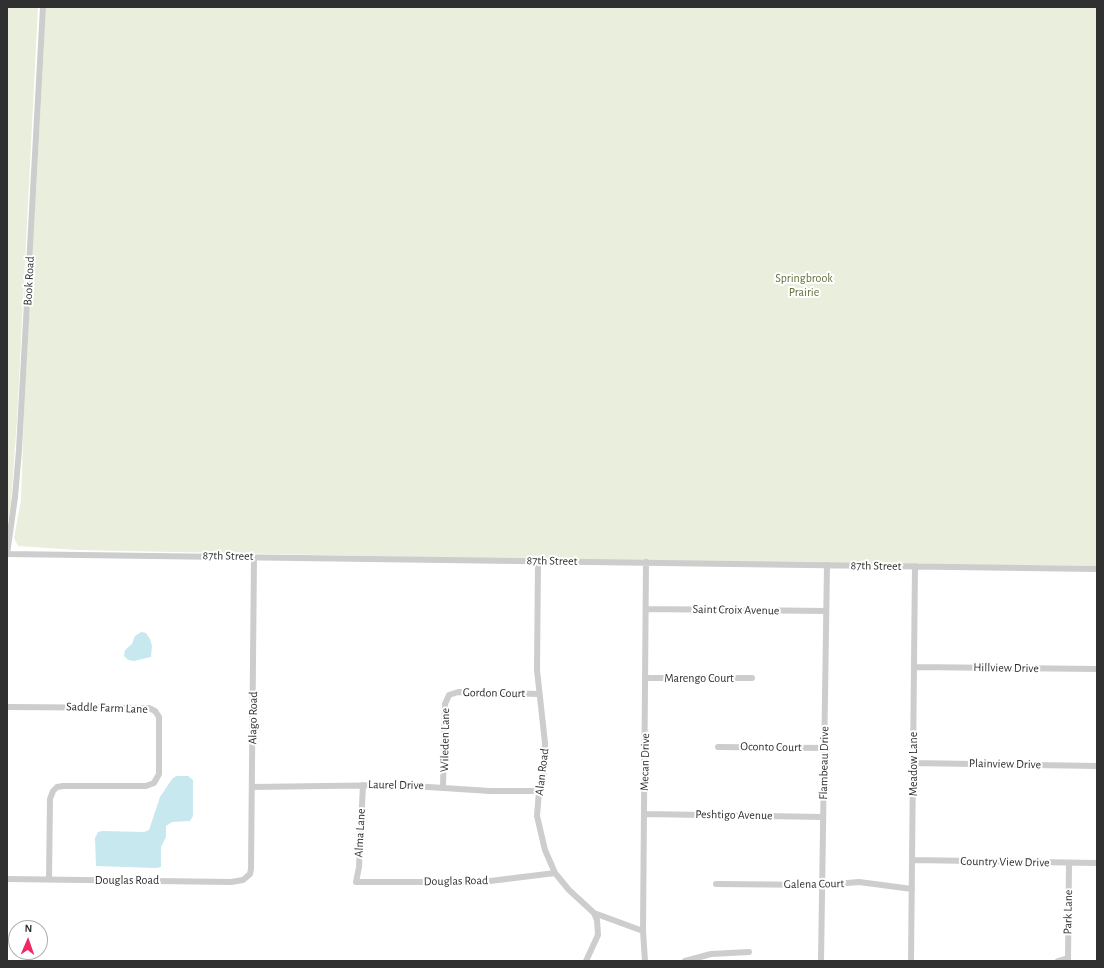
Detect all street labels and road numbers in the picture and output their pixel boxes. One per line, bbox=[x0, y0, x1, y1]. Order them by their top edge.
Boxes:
street label: Book Road bbox=[21, 256, 37, 306]
street label: 87th Street bbox=[202, 548, 254, 564]
street label: 87th Street bbox=[526, 553, 578, 569]
street label: 87th Street bbox=[850, 558, 902, 574]
street label: Saint Croix Avenue bbox=[693, 602, 779, 618]
street label: Hillview Drive bbox=[973, 660, 1039, 676]
street label: Marengo Court bbox=[664, 671, 734, 685]
street label: Gordon Court bbox=[463, 685, 525, 701]
street label: Alago Road bbox=[245, 691, 261, 745]
street label: Saddle Farm Lane bbox=[66, 699, 148, 717]
street label: Wileden Lane bbox=[437, 708, 453, 772]
street label: Flambeau Drive bbox=[816, 726, 832, 800]
street label: Meadow Lane bbox=[906, 732, 920, 796]
street label: Mecan Drive bbox=[637, 733, 653, 791]
street label: Oconto Court bbox=[740, 739, 802, 755]
street label: Alan Road bbox=[532, 748, 552, 796]
street label: Plainview Drive bbox=[969, 756, 1041, 772]
street label: Laurel Drive bbox=[368, 777, 424, 793]
street label: Peshtigo Avenue bbox=[695, 807, 773, 823]
street label: Alma Lane bbox=[352, 808, 368, 858]
street label: Country View Drive bbox=[960, 854, 1050, 870]
street label: Douglas Road bbox=[95, 873, 159, 887]
street label: Douglas Road bbox=[424, 873, 488, 889]
street label: Galena Court bbox=[784, 876, 844, 892]
street label: Park Lane bbox=[1060, 889, 1076, 935]

